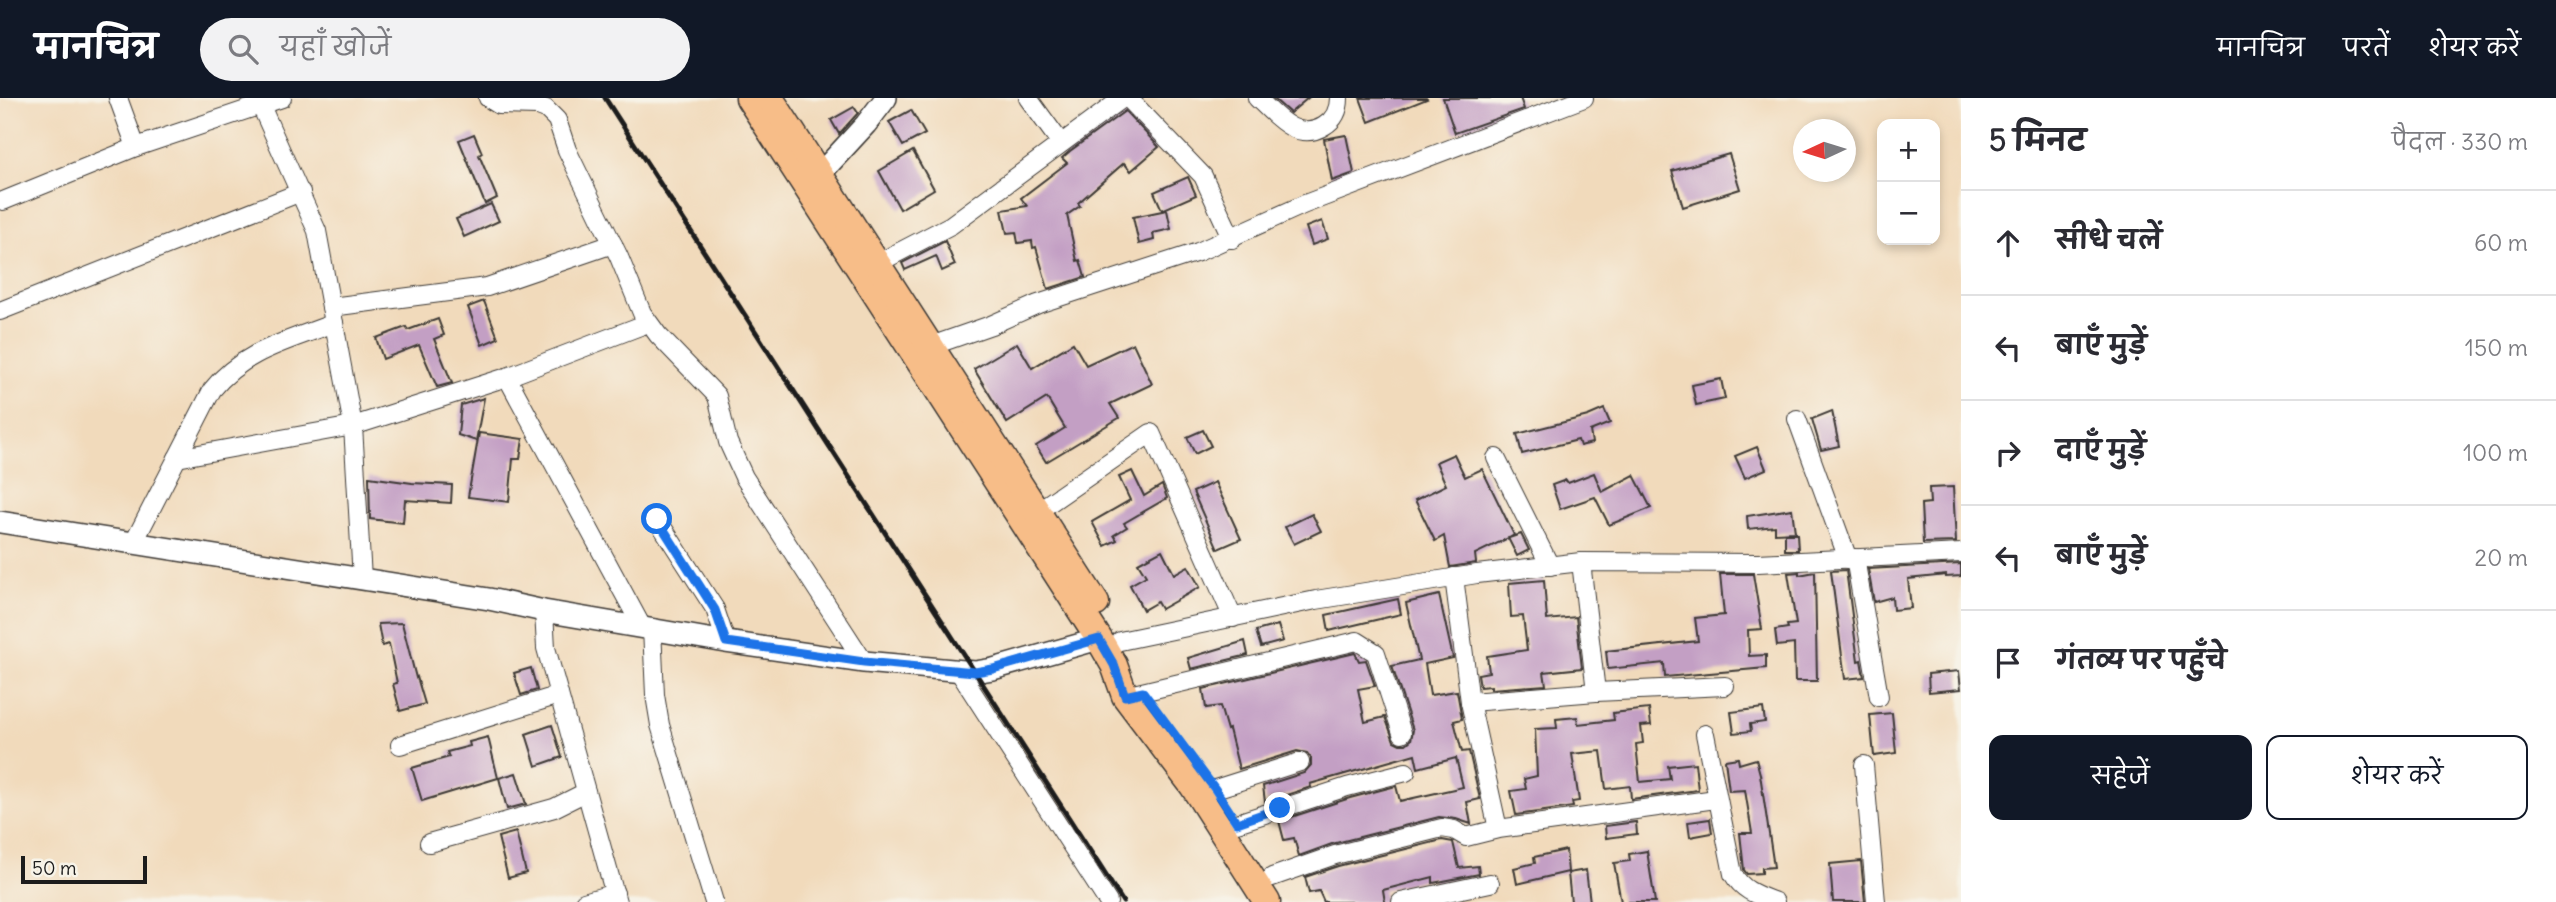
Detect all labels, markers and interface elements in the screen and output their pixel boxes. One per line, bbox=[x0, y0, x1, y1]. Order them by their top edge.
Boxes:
search box bbox=[200, 18, 690, 81]
text: मानचित्र bbox=[35, 25, 158, 67]
icon: search bbox=[224, 30, 262, 68]
text: यहाँ खोजें bbox=[280, 30, 391, 63]
text: मानचित्र bbox=[2217, 32, 2305, 62]
text: परतें bbox=[2343, 32, 2390, 62]
text: शेयर करें bbox=[2428, 32, 2521, 62]
north arrow bbox=[1793, 119, 1856, 182]
map controls bbox=[1877, 119, 1940, 245]
button: + bbox=[1877, 119, 1940, 182]
text: 5 मिनट bbox=[1989, 121, 2086, 159]
text: पैदल · 330 m bbox=[2392, 127, 2528, 156]
button: − bbox=[1877, 182, 1940, 245]
text: सीधे चलें bbox=[2056, 223, 2162, 256]
icon: ahead bbox=[1989, 224, 2027, 262]
text: 60 m bbox=[2474, 228, 2528, 257]
text: बाएँ मुड़ें bbox=[2056, 328, 2147, 361]
icon: left bbox=[1989, 329, 2027, 367]
text: 150 m bbox=[2465, 333, 2528, 362]
text: दाएँ मुड़ें bbox=[2056, 433, 2146, 466]
icon: right bbox=[1989, 434, 2027, 472]
text: 100 m bbox=[2463, 438, 2528, 467]
route start bbox=[641, 503, 672, 534]
text: बाएँ मुड़ें bbox=[2056, 538, 2147, 571]
icon: left bbox=[1989, 539, 2027, 577]
text: 20 m bbox=[2475, 543, 2528, 572]
text: गंतव्य पर पहुँचे bbox=[2056, 643, 2226, 676]
icon: arrive bbox=[1989, 644, 2027, 682]
button: सहेजें bbox=[1989, 735, 2252, 820]
button: शेयर करें bbox=[2266, 735, 2528, 820]
route end bbox=[1264, 792, 1295, 823]
scale bar bbox=[21, 853, 147, 885]
text: 50 m bbox=[32, 856, 77, 880]

